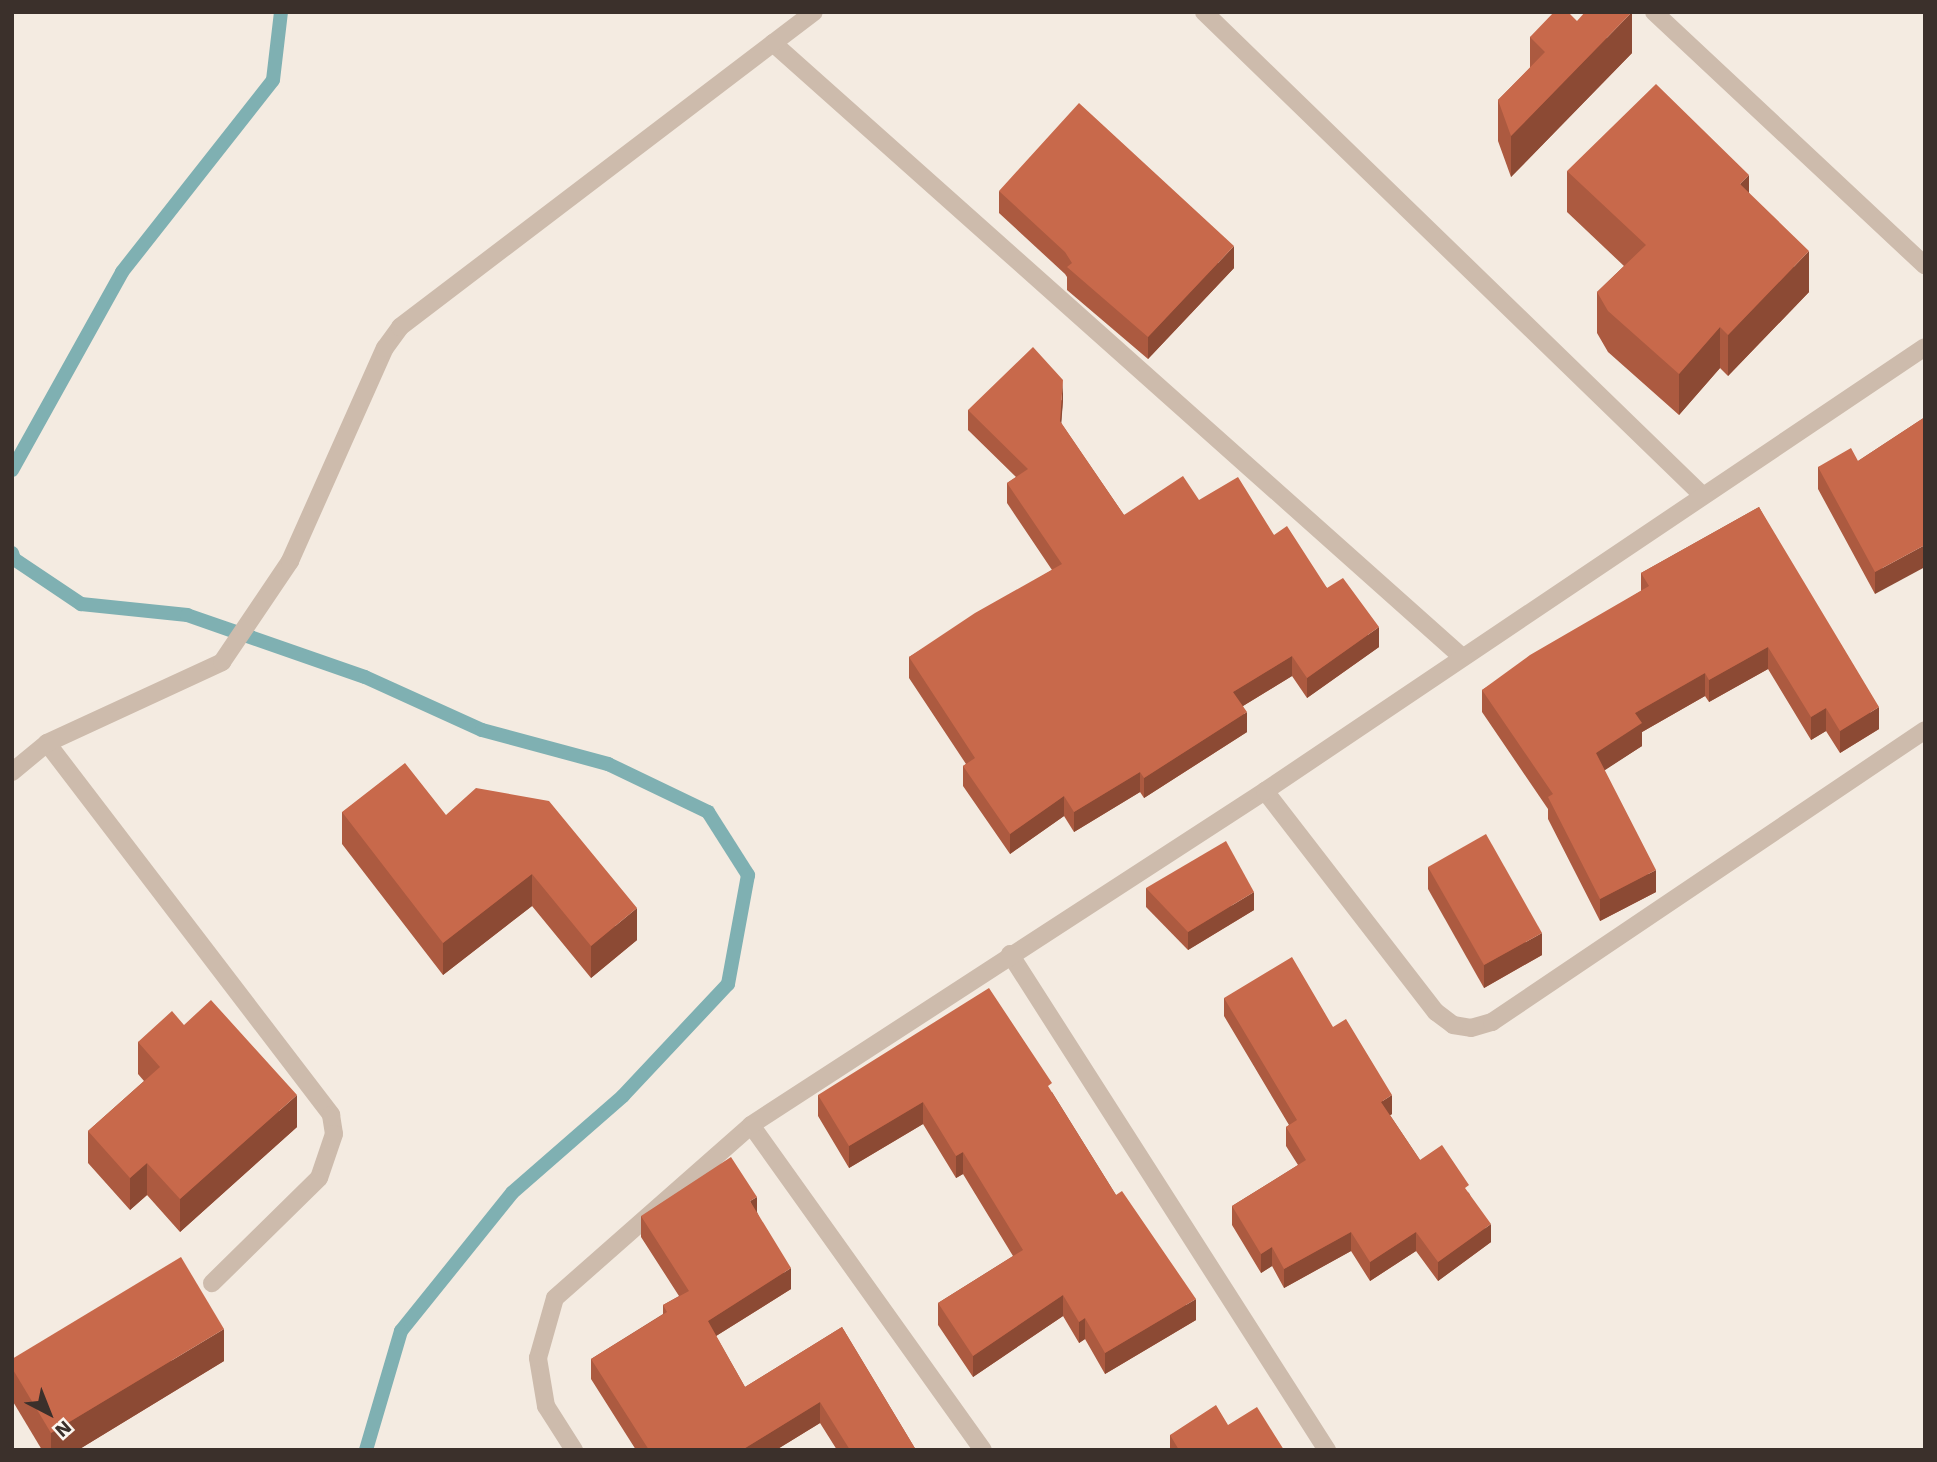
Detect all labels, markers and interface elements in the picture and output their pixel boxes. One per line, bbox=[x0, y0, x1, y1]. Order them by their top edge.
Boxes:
north arrow bbox=[14, 1378, 84, 1448]
text: N bbox=[50, 1416, 76, 1442]

